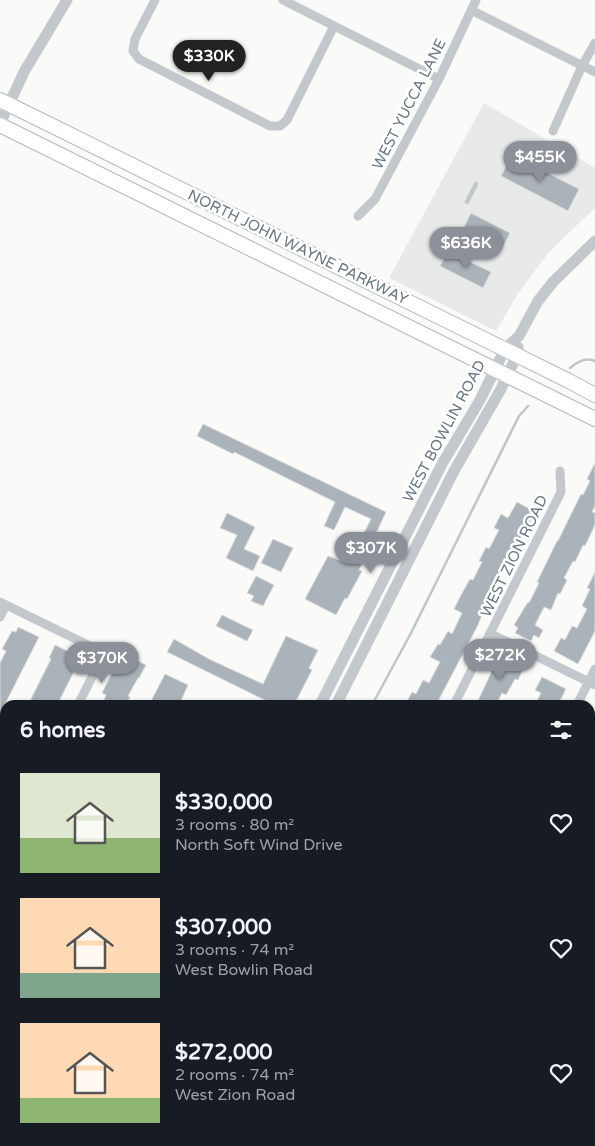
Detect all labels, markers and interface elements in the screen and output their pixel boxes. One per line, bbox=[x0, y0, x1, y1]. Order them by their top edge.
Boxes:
street label: WEST YUCCA LANE bbox=[368, 36, 450, 172]
pin: $330K bbox=[174, 39, 244, 82]
text: $330K bbox=[184, 46, 234, 66]
pin: $455K bbox=[505, 140, 575, 183]
text: $455K bbox=[515, 147, 565, 167]
street label: NORTH JOHN WAYNE PARKWAY bbox=[185, 186, 411, 308]
pin: $636K bbox=[431, 226, 501, 269]
text: $636K bbox=[441, 233, 491, 253]
street label: WEST BOWLIN ROAD bbox=[399, 357, 489, 505]
street label: WEST ZION ROAD bbox=[477, 492, 551, 620]
pin: $307K bbox=[336, 532, 406, 574]
text: $307K bbox=[346, 538, 396, 558]
pin: $272K bbox=[465, 638, 535, 681]
pin: $370K bbox=[67, 642, 137, 684]
text: $272K bbox=[475, 645, 525, 665]
text: $370K bbox=[77, 648, 127, 668]
icon: filters bbox=[547, 716, 575, 744]
text: 6 homes bbox=[20, 718, 105, 743]
text: $330,000 bbox=[175, 790, 273, 815]
icon: home bbox=[60, 793, 120, 853]
icon: heart bbox=[547, 809, 575, 837]
text: 3 rooms · 80 m² bbox=[175, 815, 294, 835]
text: North Soft Wind Drive bbox=[175, 835, 343, 855]
text: $307,000 bbox=[175, 915, 271, 940]
icon: home bbox=[60, 918, 120, 978]
icon: heart bbox=[547, 934, 575, 962]
text: 3 rooms · 74 m² bbox=[175, 940, 294, 960]
text: West Bowlin Road bbox=[175, 960, 313, 980]
text: $272,000 bbox=[175, 1040, 273, 1065]
icon: home bbox=[60, 1043, 120, 1103]
icon: heart bbox=[547, 1059, 575, 1087]
text: 2 rooms · 74 m² bbox=[175, 1065, 294, 1085]
text: West Zion Road bbox=[175, 1085, 295, 1105]

